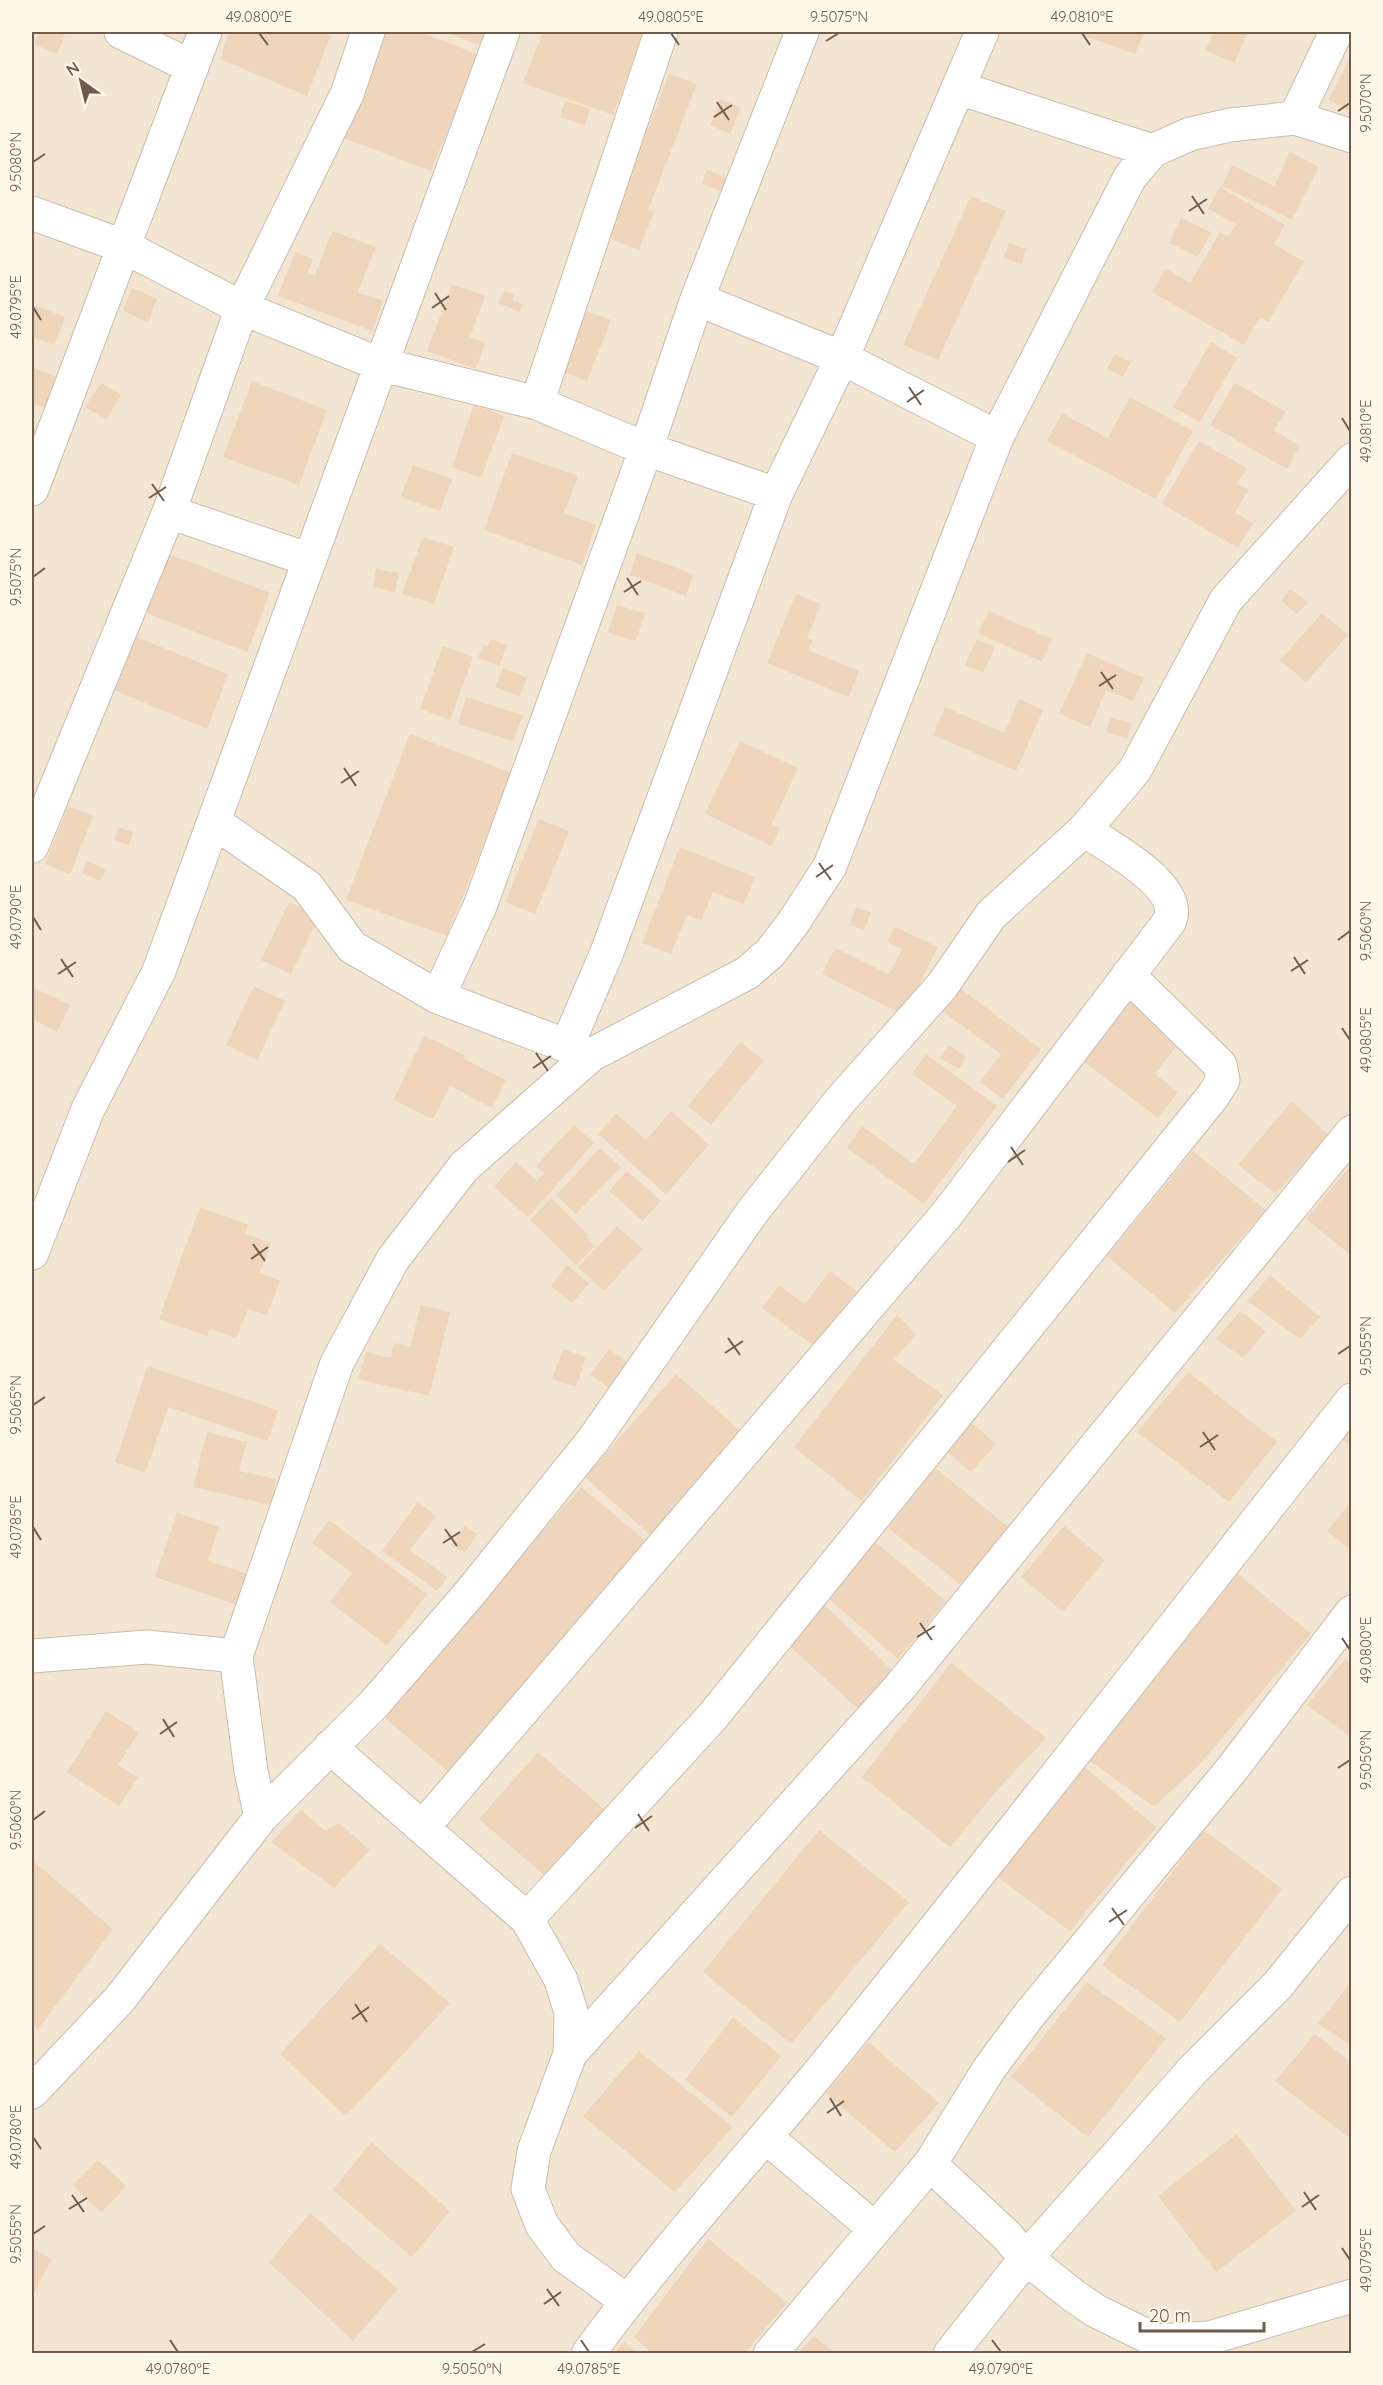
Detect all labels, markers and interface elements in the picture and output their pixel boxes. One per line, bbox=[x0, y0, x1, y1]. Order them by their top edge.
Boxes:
text: 49.0800°E bbox=[226, 7, 292, 26]
text: 49.0805°E bbox=[638, 7, 704, 26]
text: 9.5075°N bbox=[810, 7, 868, 26]
text: 49.0810°E bbox=[1050, 7, 1114, 26]
north arrow bbox=[51, 51, 111, 111]
text: N bbox=[62, 57, 83, 80]
text: 9.5070°N bbox=[1356, 73, 1375, 133]
text: 9.5080°N bbox=[6, 132, 25, 192]
text: 49.0795°E bbox=[6, 275, 25, 339]
text: 49.0810°E bbox=[1356, 399, 1375, 463]
text: 9.5075°N bbox=[6, 548, 25, 606]
text: 49.0790°E bbox=[6, 885, 25, 949]
text: 9.5060°N bbox=[1356, 901, 1375, 961]
text: 49.0805°E bbox=[1356, 1007, 1375, 1073]
text: 9.5055°N bbox=[1356, 1316, 1375, 1376]
text: 9.5065°N bbox=[6, 1375, 25, 1435]
text: 49.0785°E bbox=[6, 1495, 25, 1559]
text: 49.0800°E bbox=[1356, 1617, 1375, 1683]
text: 9.5050°N bbox=[1356, 1730, 1375, 1790]
text: 9.5060°N bbox=[6, 1790, 25, 1850]
text: 49.0780°E bbox=[6, 2105, 25, 2169]
text: 9.5055°N bbox=[6, 2204, 25, 2264]
text: 49.0795°E bbox=[1356, 2228, 1375, 2292]
scale bar bbox=[1140, 2295, 1264, 2333]
text: 20 m bbox=[1149, 2304, 1191, 2327]
text: 49.0780°E bbox=[146, 2359, 210, 2378]
text: 9.5050°N bbox=[442, 2359, 502, 2378]
text: 49.0785°E bbox=[557, 2359, 621, 2378]
text: 49.0790°E bbox=[969, 2359, 1033, 2378]

